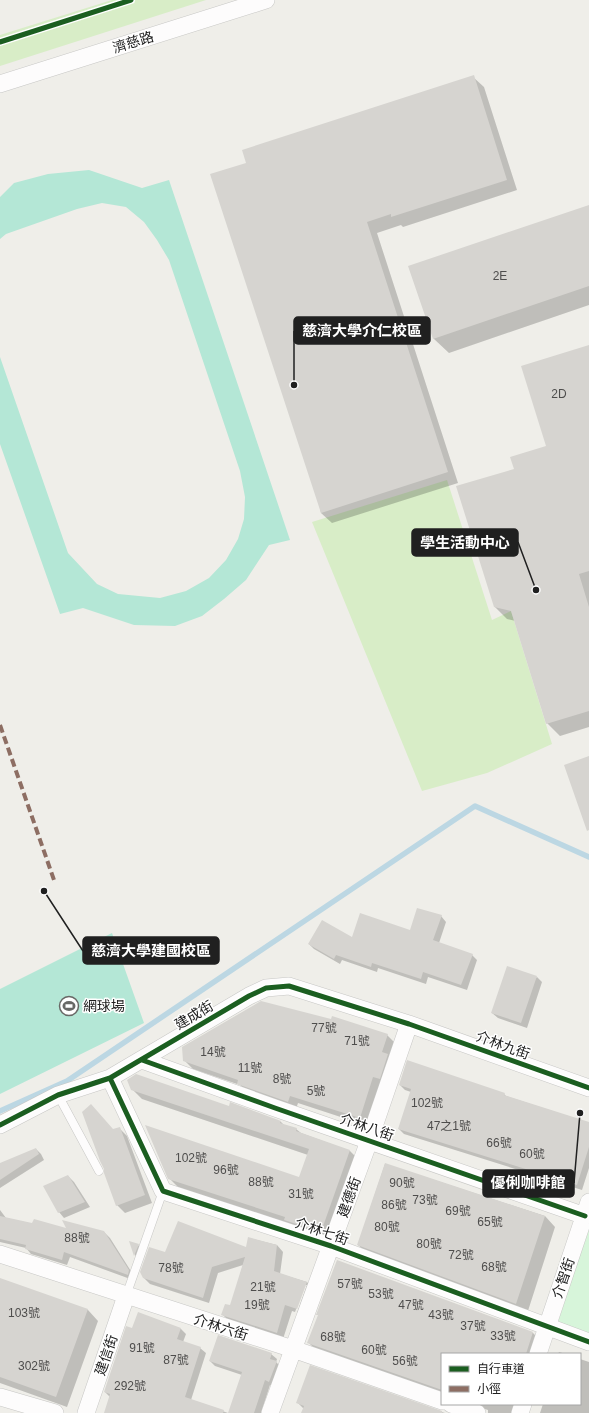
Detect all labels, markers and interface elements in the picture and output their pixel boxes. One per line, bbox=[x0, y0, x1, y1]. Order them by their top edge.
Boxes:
street label: 濟慈路 bbox=[111, 28, 155, 56]
house number: 2E bbox=[493, 269, 507, 283]
callout: 慈濟大學介仁校區 bbox=[294, 317, 430, 344]
text: 慈濟大學介仁校區 bbox=[302, 322, 422, 339]
house number: 2D bbox=[551, 387, 567, 401]
callout: 學生活動中心 bbox=[412, 529, 518, 556]
text: 學生活動中心 bbox=[420, 534, 510, 551]
callout: 慈濟大學建國校區 bbox=[83, 937, 219, 964]
text: 慈濟大學建國校區 bbox=[91, 942, 211, 959]
sports icon: 網球場 bbox=[58, 995, 80, 1017]
street label: 建成街 bbox=[172, 997, 216, 1033]
place label: 網球場 bbox=[83, 998, 125, 1014]
house number: 77號 bbox=[311, 1021, 337, 1035]
street label: 介林九街 bbox=[474, 1028, 532, 1062]
house number: 71號 bbox=[344, 1034, 370, 1048]
house number: 14號 bbox=[200, 1045, 226, 1059]
house number: 11號 bbox=[238, 1061, 262, 1075]
house number: 8號 bbox=[273, 1072, 291, 1086]
house number: 5號 bbox=[307, 1084, 325, 1098]
house number: 102號 bbox=[411, 1096, 443, 1110]
street label: 介林八街 bbox=[338, 1110, 396, 1144]
house number: 47之1號 bbox=[427, 1119, 471, 1133]
house number: 66號 bbox=[486, 1136, 512, 1150]
house number: 60號 bbox=[519, 1147, 545, 1161]
house number: 102號 bbox=[175, 1151, 207, 1165]
house number: 96號 bbox=[213, 1163, 239, 1177]
callout: 優俐咖啡館 bbox=[483, 1170, 574, 1197]
text: 優俐咖啡館 bbox=[490, 1174, 566, 1191]
house number: 88號 bbox=[248, 1175, 274, 1189]
street label: 建德街 bbox=[334, 1175, 364, 1219]
house number: 90號 bbox=[389, 1176, 415, 1190]
house number: 31號 bbox=[288, 1187, 314, 1201]
house number: 73號 bbox=[412, 1193, 438, 1207]
house number: 86號 bbox=[381, 1198, 407, 1212]
house number: 69號 bbox=[445, 1204, 471, 1218]
street label: 介林七街 bbox=[293, 1214, 351, 1248]
house number: 65號 bbox=[477, 1215, 503, 1229]
house number: 80號 bbox=[374, 1220, 400, 1234]
house number: 88號 bbox=[64, 1231, 90, 1245]
house number: 80號 bbox=[416, 1237, 442, 1251]
house number: 72號 bbox=[448, 1248, 474, 1262]
street label: 介智街 bbox=[549, 1256, 577, 1300]
house number: 68號 bbox=[481, 1260, 507, 1274]
house number: 78號 bbox=[158, 1261, 184, 1275]
house number: 57號 bbox=[337, 1277, 363, 1291]
house number: 21號 bbox=[250, 1280, 276, 1294]
house number: 53號 bbox=[368, 1287, 394, 1301]
house number: 19號 bbox=[244, 1298, 270, 1312]
house number: 47號 bbox=[398, 1298, 424, 1312]
house number: 103號 bbox=[8, 1306, 40, 1320]
house number: 43號 bbox=[428, 1308, 454, 1322]
street label: 介林六街 bbox=[192, 1311, 250, 1343]
house number: 37號 bbox=[460, 1319, 486, 1333]
house number: 33號 bbox=[490, 1329, 516, 1343]
house number: 68號 bbox=[320, 1330, 346, 1344]
street label: 建信街 bbox=[92, 1333, 120, 1377]
house number: 91號 bbox=[129, 1341, 155, 1355]
house number: 60號 bbox=[361, 1343, 387, 1357]
house number: 87號 bbox=[163, 1353, 189, 1367]
legend bbox=[441, 1353, 581, 1405]
house number: 56號 bbox=[392, 1354, 418, 1368]
house number: 302號 bbox=[18, 1359, 50, 1373]
text: 自行車道 bbox=[477, 1362, 525, 1376]
house number: 292號 bbox=[114, 1379, 146, 1393]
text: 小徑 bbox=[477, 1382, 501, 1396]

